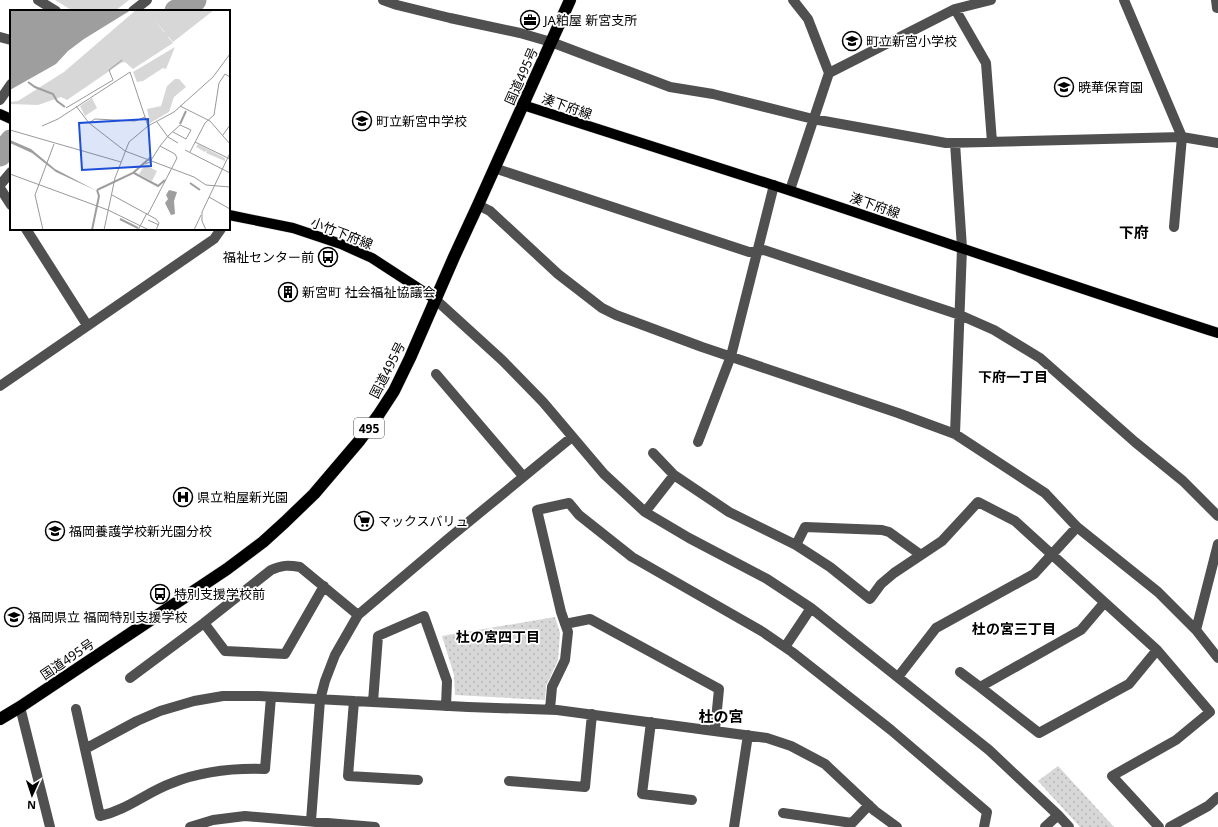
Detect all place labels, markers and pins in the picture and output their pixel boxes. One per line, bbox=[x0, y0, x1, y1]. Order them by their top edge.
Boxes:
office icon: JA粕屋 新宮支所 bbox=[519, 9, 541, 31]
place label: JA粕屋 新宮支所 bbox=[542, 11, 637, 29]
school or university icon: 町立新宮小学校 bbox=[841, 30, 863, 52]
place label: 町立新宮小学校 bbox=[866, 32, 957, 50]
school or university icon: 暁華保育園 bbox=[1053, 76, 1075, 98]
place label: 暁華保育園 bbox=[1078, 78, 1143, 96]
school or university icon: 町立新宮中学校 bbox=[351, 110, 373, 132]
place label: 町立新宮中学校 bbox=[376, 112, 467, 130]
bus stop icon: 福祉センター前 bbox=[317, 246, 339, 268]
place label: 福祉センター前 bbox=[223, 248, 314, 266]
building icon: 新宮町 社会福祉協議会 bbox=[277, 281, 299, 303]
place label: 新宮町 社会福祉協議会 bbox=[302, 283, 435, 301]
hospital icon: 県立粕屋新光園 bbox=[172, 486, 194, 508]
place label: 県立粕屋新光園 bbox=[197, 488, 288, 506]
supermarket icon: マックスバリュ bbox=[353, 510, 375, 532]
place label: マックスバリュ bbox=[378, 512, 469, 530]
school or university icon: 福岡養護学校新光園分校 bbox=[44, 520, 66, 542]
place label: 福岡養護学校新光園分校 bbox=[69, 522, 212, 540]
bus stop icon: 特別支援学校前 bbox=[149, 583, 171, 605]
place label: 特別支援学校前 bbox=[174, 585, 265, 603]
school or university icon: 福岡県立 福岡特別支援学校 bbox=[3, 606, 25, 628]
place label: 福岡県立 福岡特別支援学校 bbox=[28, 608, 187, 626]

